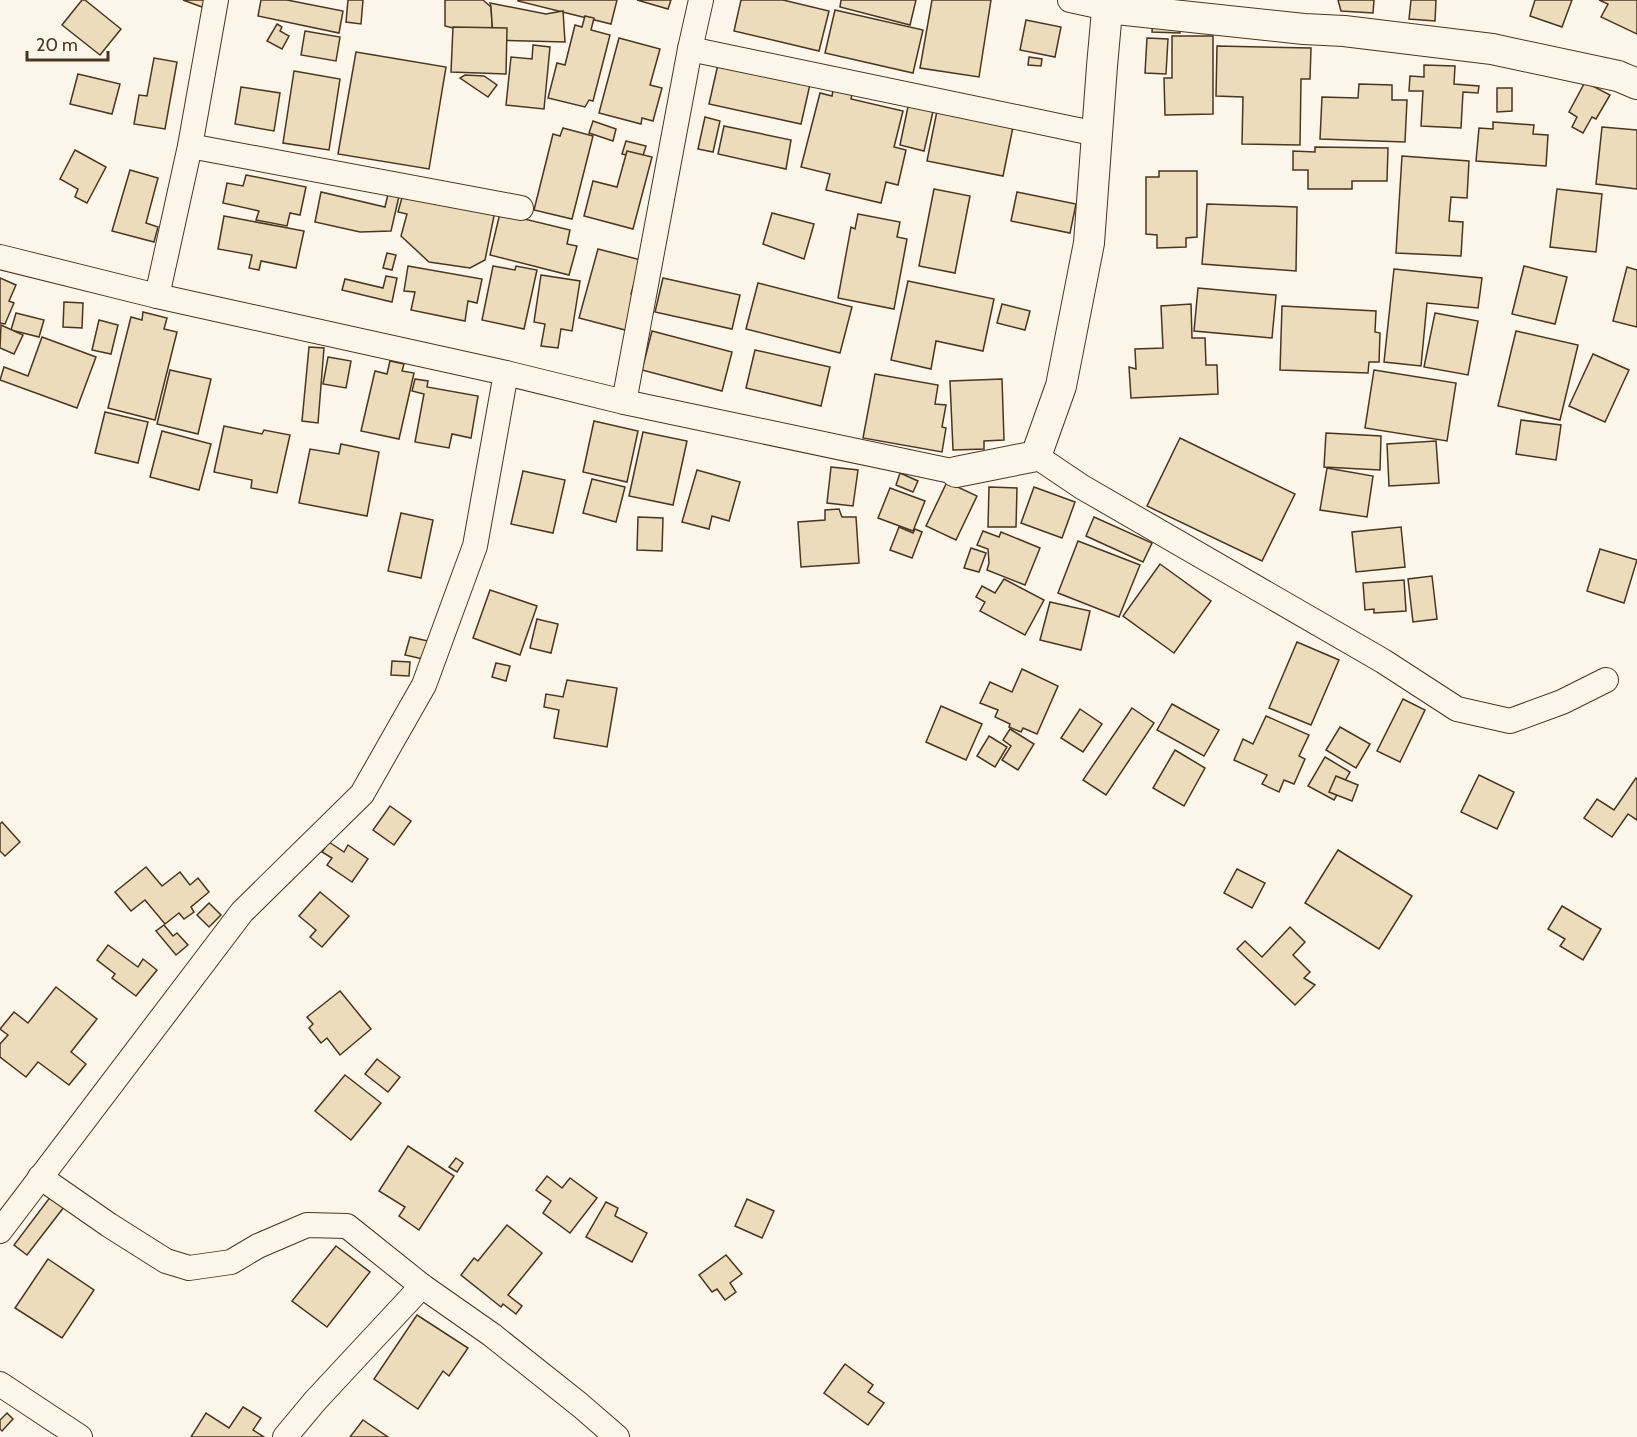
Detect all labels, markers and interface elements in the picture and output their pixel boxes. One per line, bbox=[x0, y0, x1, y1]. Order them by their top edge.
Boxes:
scale bar bbox=[27, 24, 108, 62]
text: 20 m bbox=[36, 34, 78, 56]

